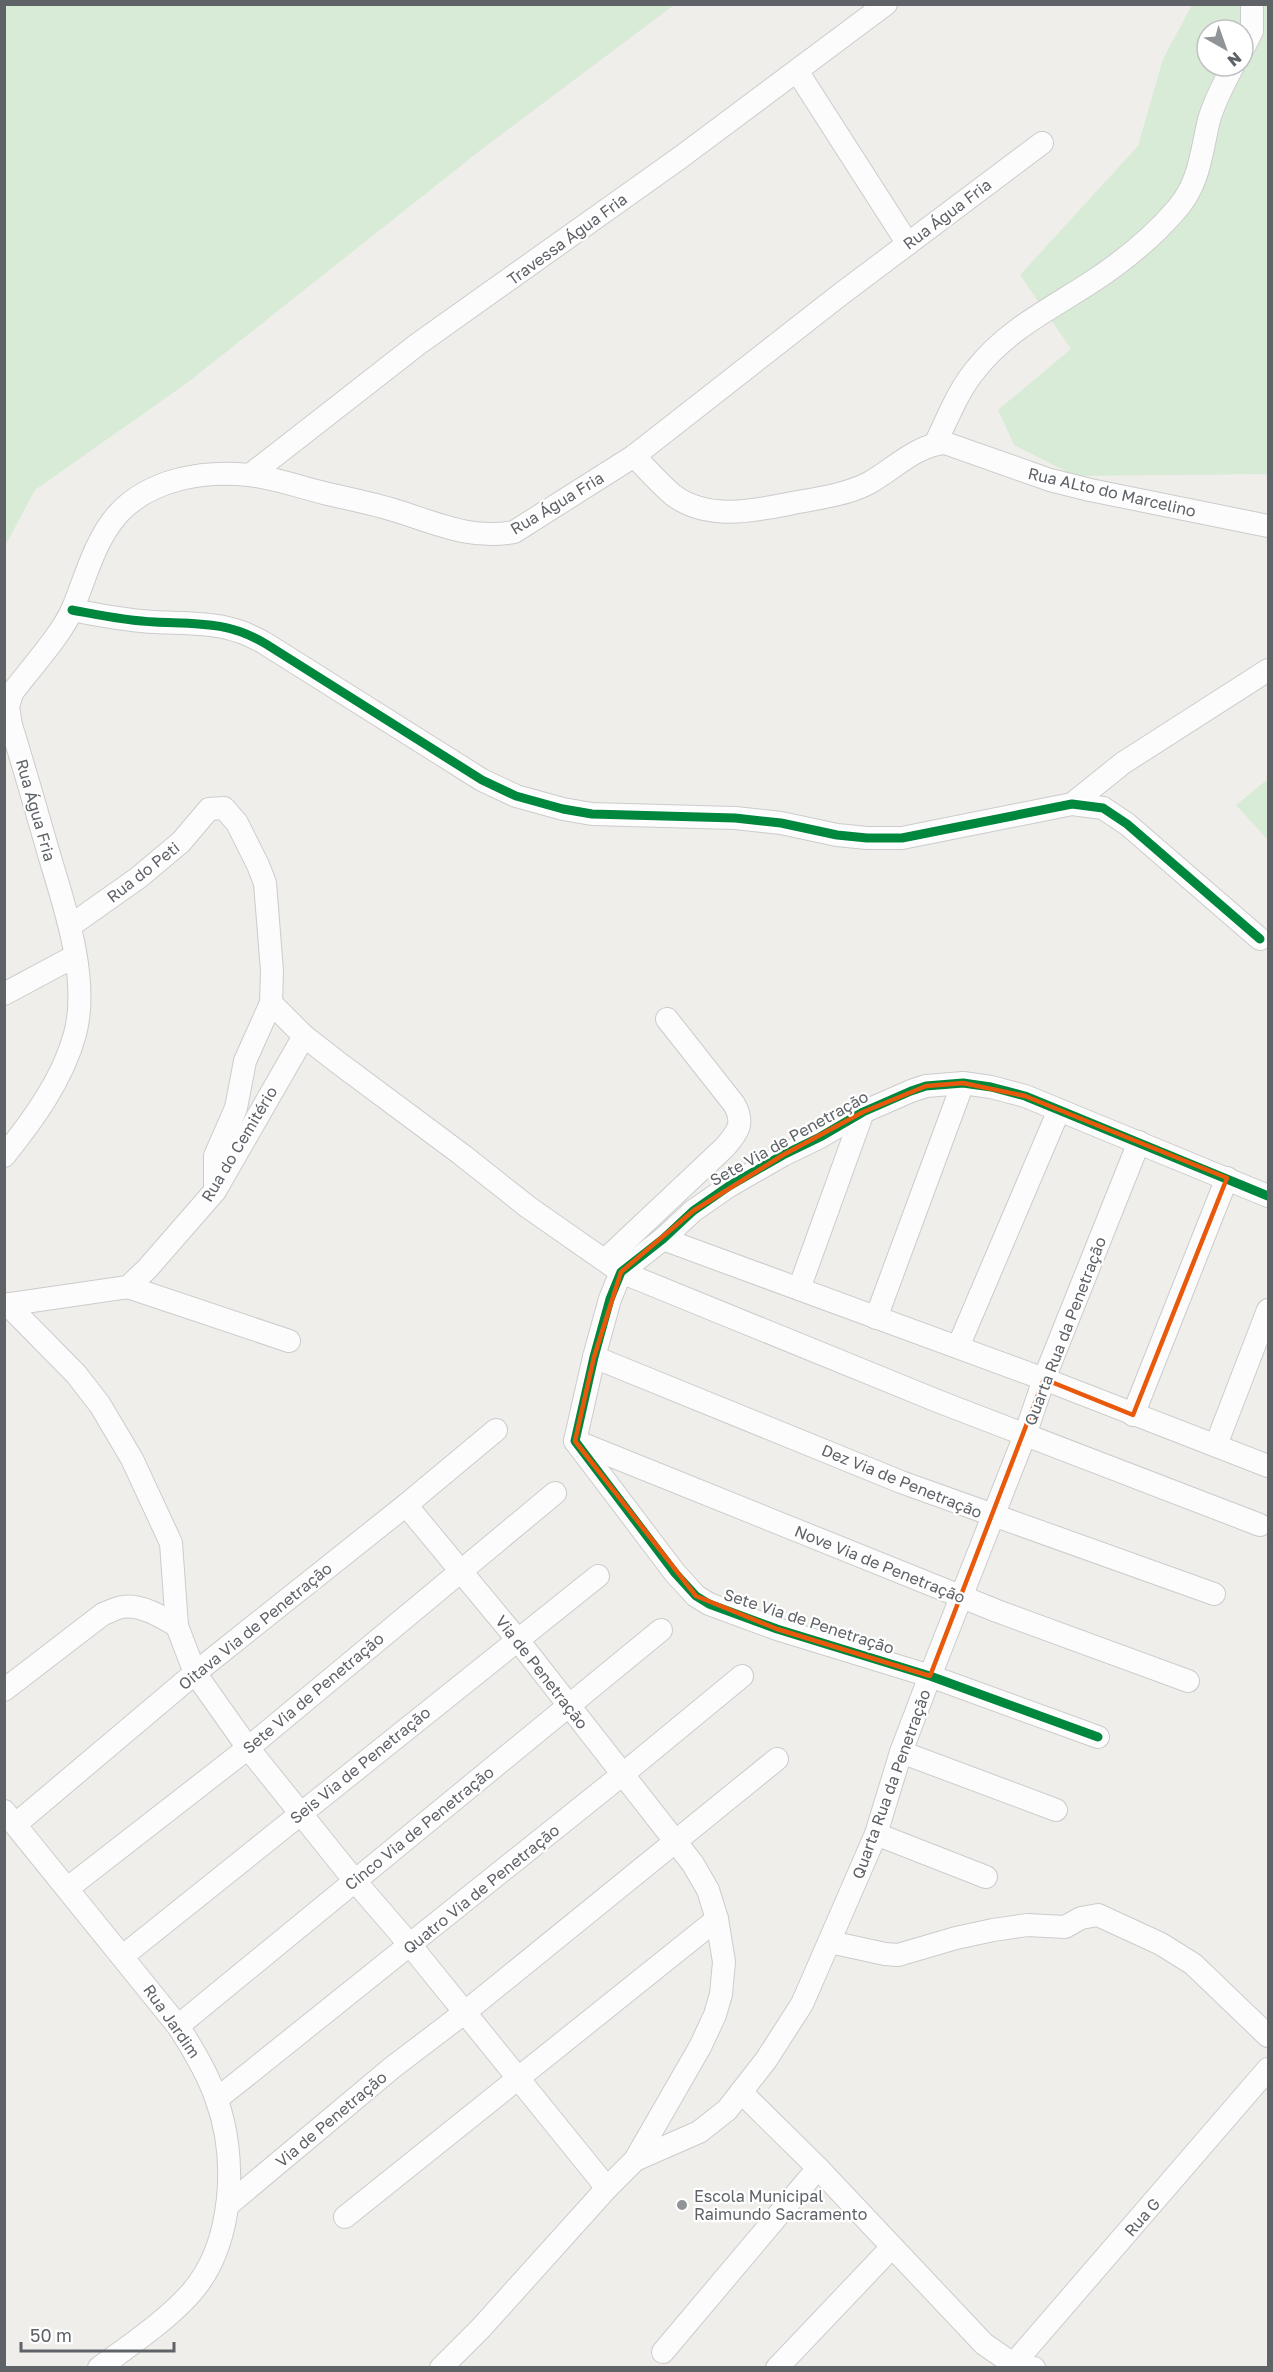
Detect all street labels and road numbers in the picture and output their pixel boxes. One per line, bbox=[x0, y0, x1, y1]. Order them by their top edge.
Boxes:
street label: Rua Água Fria bbox=[899, 174, 995, 254]
street label: Travessa Água Fria bbox=[503, 189, 631, 289]
street label: Rua ALto do Marcelino bbox=[1026, 463, 1198, 521]
street label: Rua Água Fria bbox=[507, 467, 607, 539]
street label: Rua Água Fria bbox=[12, 757, 60, 863]
street label: Rua do Peti bbox=[103, 837, 183, 907]
street label: Rua do Cemitério bbox=[197, 1083, 281, 1205]
street label: Sete Via de Penetração bbox=[706, 1086, 872, 1190]
street label: Quarta Rua da Penetração bbox=[1020, 1234, 1110, 1428]
street label: Dez Via de Penetração bbox=[819, 1440, 985, 1522]
street label: Nove Via de Penetração bbox=[792, 1521, 968, 1607]
street label: Oitava Via de Penetração bbox=[174, 1558, 336, 1694]
street label: Sete Via de Penetração bbox=[721, 1584, 897, 1658]
street label: Via de Penetração bbox=[491, 1611, 593, 1733]
street label: Sete Via de Penetração bbox=[238, 1628, 388, 1758]
street label: Quarta Rua da Penetração bbox=[847, 1686, 935, 1882]
street label: Seis Via de Penetração bbox=[286, 1702, 434, 1828]
street label: Cinco Via de Penetração bbox=[340, 1762, 498, 1894]
street label: Quatro Via de Penetração bbox=[399, 1820, 563, 1958]
street label: Rua Jardim bbox=[139, 1980, 205, 2062]
street label: Via de Penetração bbox=[271, 2067, 391, 2171]
street label: Rua G bbox=[1120, 2194, 1164, 2240]

